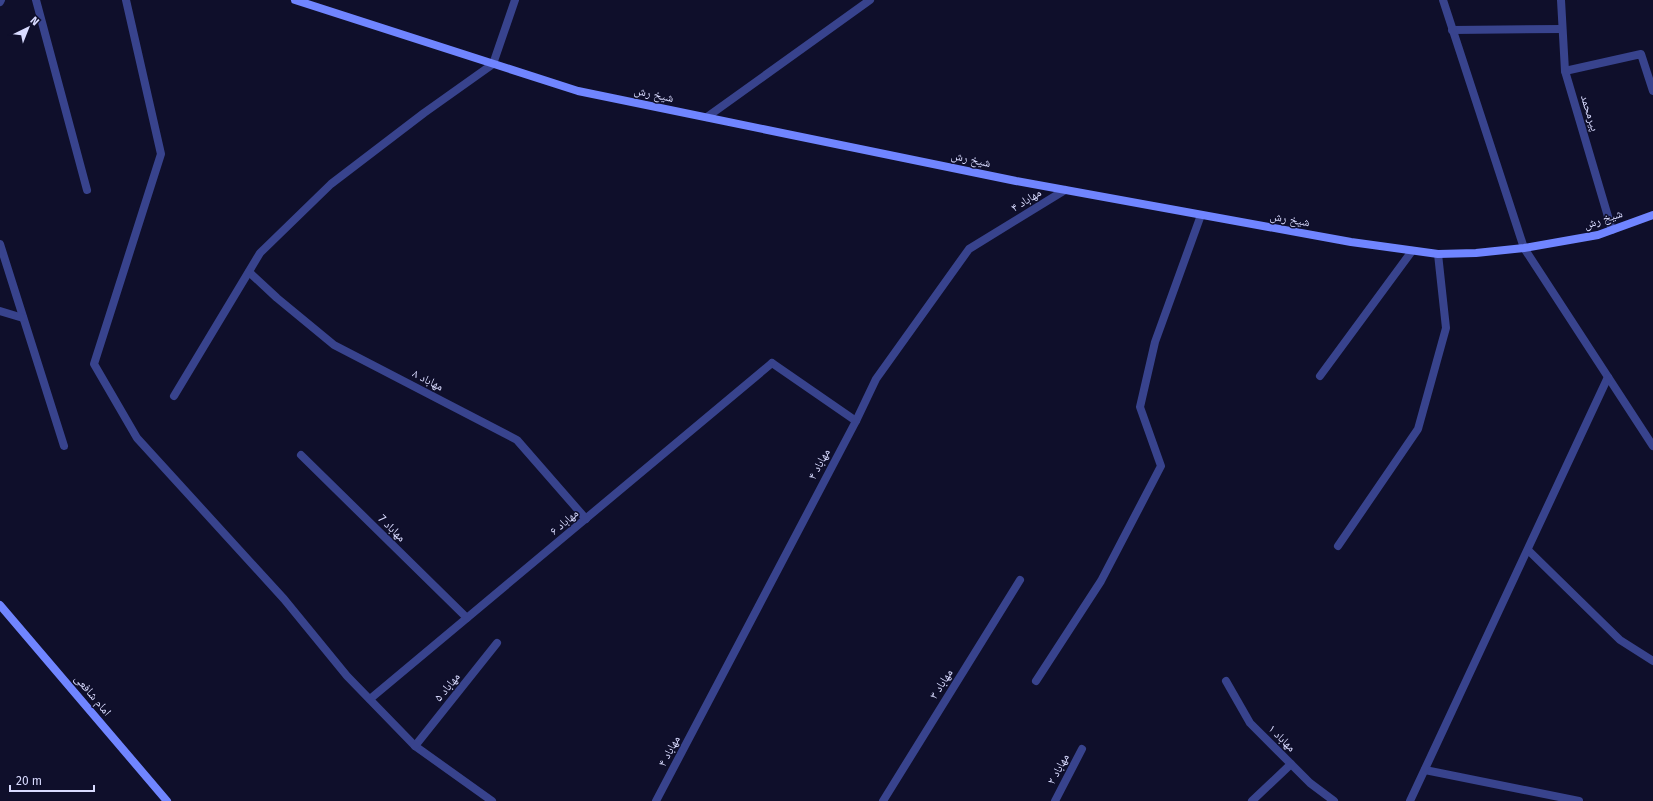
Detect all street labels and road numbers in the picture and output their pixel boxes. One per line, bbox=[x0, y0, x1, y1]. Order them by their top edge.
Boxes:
street label: شیخ رش bbox=[633, 83, 675, 105]
street label: پیرمحمد bbox=[1578, 93, 1602, 133]
street label: شیخ رش bbox=[950, 148, 992, 170]
street label: مهاباد ۴ bbox=[1008, 185, 1044, 215]
street label: شیخ رش bbox=[1582, 206, 1624, 232]
street label: شیخ رش bbox=[1269, 209, 1311, 230]
street label: مهاباد ۸ bbox=[410, 366, 446, 394]
street label: مهاباد ۴ bbox=[805, 446, 833, 482]
street label: مهاباد ۶ bbox=[547, 506, 581, 538]
street label: مهاباد 7 bbox=[375, 512, 409, 545]
street label: مهاباد ۳ bbox=[926, 666, 956, 702]
street label: مهاباد ۵ bbox=[431, 670, 463, 704]
street label: امام شافعی bbox=[71, 671, 114, 719]
street label: مهاباد ۱ bbox=[1265, 721, 1299, 755]
street label: مهاباد ۴ bbox=[655, 733, 683, 769]
street label: مهاباد ۲ bbox=[1044, 751, 1072, 787]

